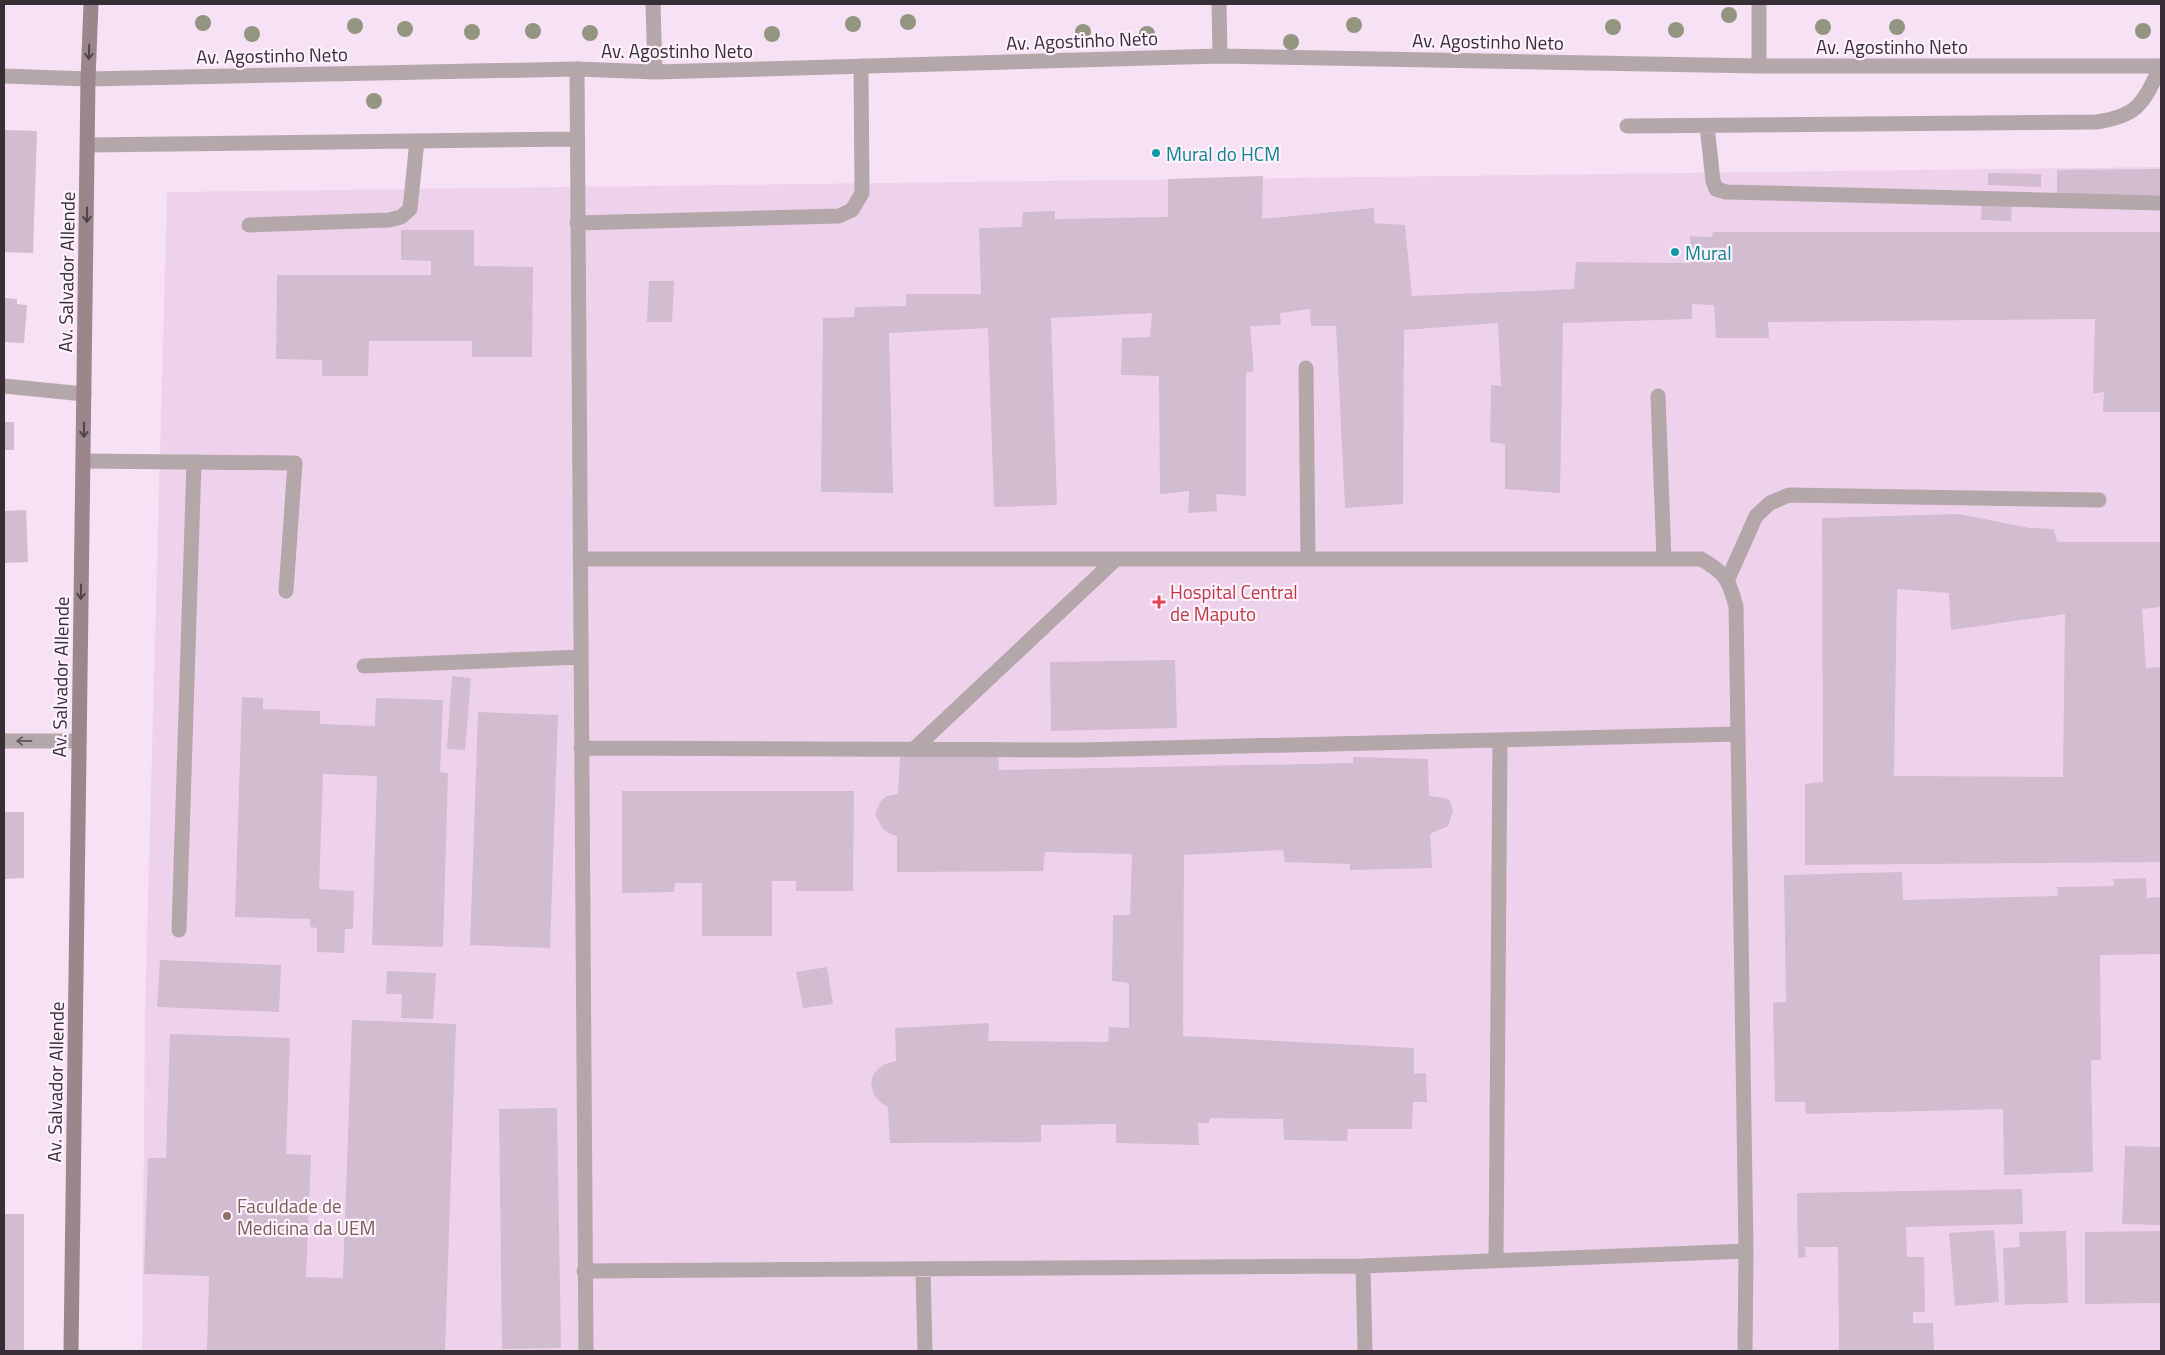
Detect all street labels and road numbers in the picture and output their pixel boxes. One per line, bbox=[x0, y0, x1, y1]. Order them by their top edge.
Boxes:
street label: Av. Agostinho Neto bbox=[1006, 23, 1158, 57]
street label: Av. Agostinho Neto bbox=[1412, 25, 1564, 57]
street label: Av. Agostinho Neto bbox=[1816, 32, 1968, 61]
street label: Av. Agostinho Neto bbox=[601, 36, 753, 65]
street label: Av. Agostinho Neto bbox=[196, 39, 348, 71]
street label: Av. Salvador Allende bbox=[50, 191, 82, 353]
street label: Av. Salvador Allende bbox=[44, 596, 76, 758]
street label: Av. Salvador Allende bbox=[39, 1001, 71, 1163]

